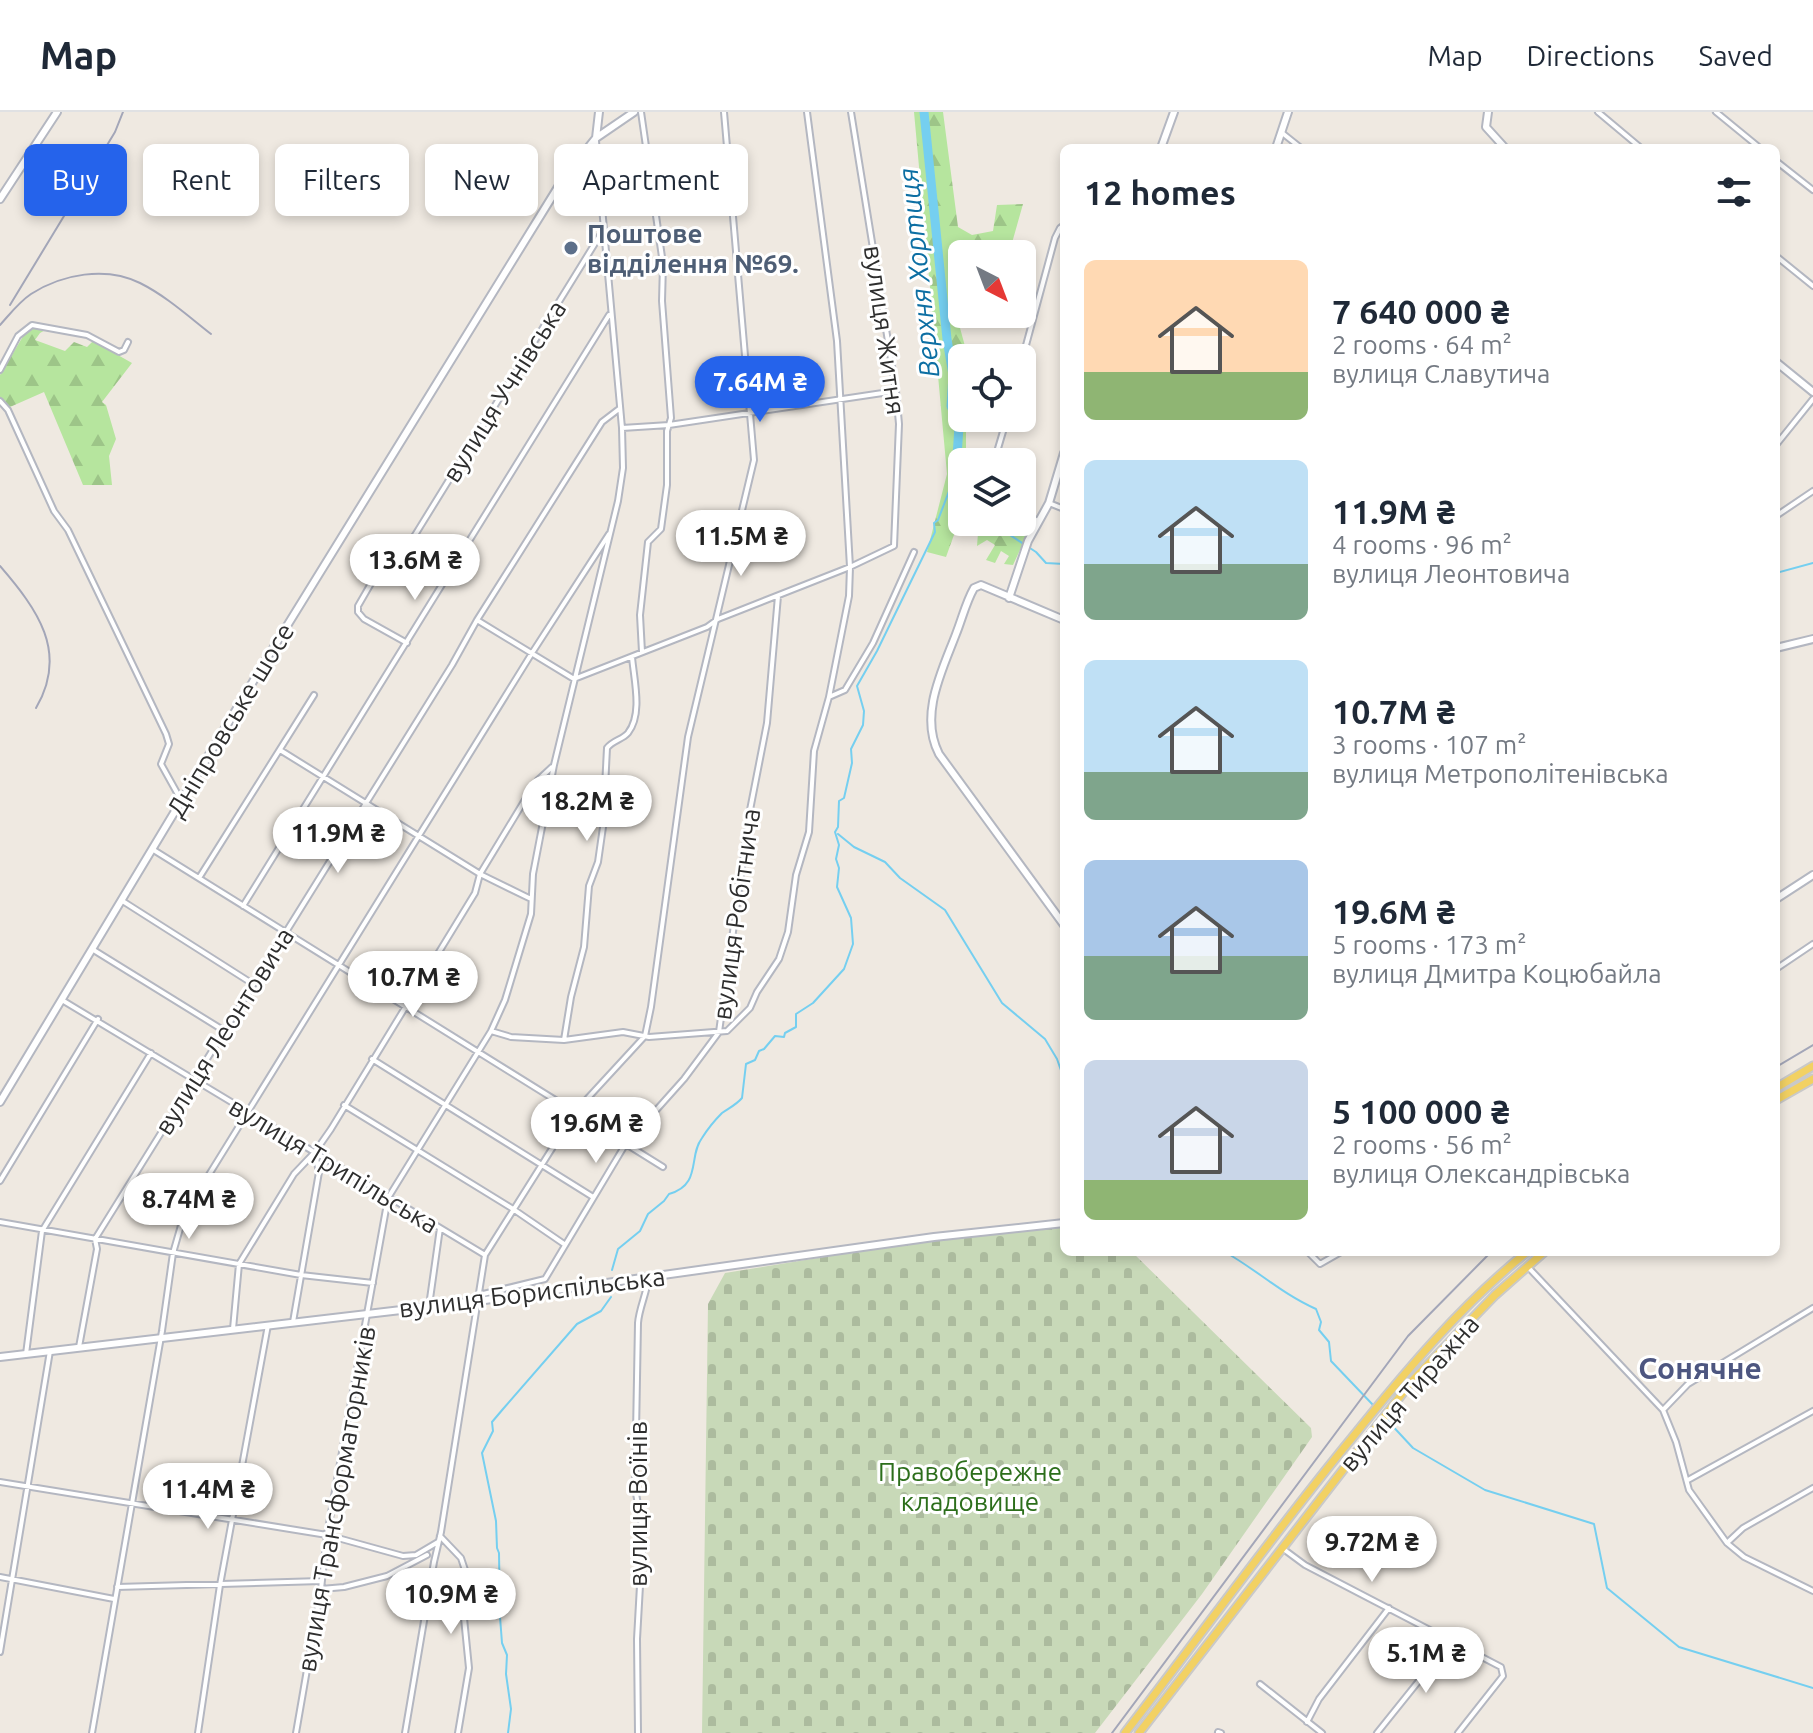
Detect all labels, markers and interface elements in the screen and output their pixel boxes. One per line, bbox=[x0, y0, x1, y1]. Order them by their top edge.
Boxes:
text: Map bbox=[40, 34, 117, 76]
text: Map bbox=[1427, 40, 1483, 71]
text: Directions bbox=[1527, 40, 1654, 71]
text: Saved bbox=[1698, 40, 1773, 71]
chip: Buy bbox=[24, 144, 127, 216]
chip: Rent bbox=[143, 144, 259, 216]
chip: Filters bbox=[275, 144, 409, 216]
chip: New bbox=[425, 144, 538, 216]
chip: Apartment bbox=[554, 144, 748, 216]
water label: Верхня Хортиця bbox=[892, 167, 944, 379]
icon: filters bbox=[1712, 170, 1756, 214]
text: 12 homes bbox=[1084, 173, 1236, 211]
place label: Поштове відділення №69. bbox=[587, 219, 799, 278]
marker: Поштове відділення №69. bbox=[562, 239, 580, 257]
north arrow bbox=[948, 240, 1036, 328]
map controls bbox=[948, 240, 1036, 536]
street label: вулиця Житня bbox=[859, 243, 911, 417]
icon: home bbox=[1148, 292, 1244, 388]
text: 7 640 000 ₴ bbox=[1332, 292, 1510, 330]
street label: вулиця Учнівська bbox=[436, 295, 572, 487]
text: 2 rooms · 64 m² bbox=[1332, 330, 1512, 359]
button: locate bbox=[948, 344, 1036, 432]
pin: 7.64M ₴ bbox=[686, 356, 834, 424]
text: вулиця Славутича bbox=[1332, 359, 1550, 388]
text: 7.64M ₴ bbox=[713, 367, 807, 396]
button: layers bbox=[948, 448, 1036, 536]
icon: home bbox=[1148, 492, 1244, 588]
text: 11.9M ₴ bbox=[1332, 492, 1455, 530]
pin: 11.5M ₴ bbox=[667, 510, 815, 578]
text: 11.5M ₴ bbox=[694, 521, 788, 550]
text: 4 rooms · 96 m² bbox=[1332, 530, 1512, 559]
pin: 13.6M ₴ bbox=[341, 534, 489, 602]
text: 13.6M ₴ bbox=[368, 545, 462, 574]
text: вулиця Леонтовича bbox=[1332, 559, 1570, 588]
street label: Дніпровське шосе bbox=[161, 618, 299, 822]
icon: home bbox=[1148, 692, 1244, 788]
text: 10.7M ₴ bbox=[1332, 692, 1455, 730]
text: 3 rooms · 107 m² bbox=[1332, 730, 1527, 759]
text: вулиця Метрополітенівська bbox=[1332, 759, 1669, 788]
pin: 18.2M ₴ bbox=[513, 775, 661, 843]
text: 18.2M ₴ bbox=[540, 786, 634, 815]
street label: вулиця Робітнича bbox=[707, 806, 765, 1022]
pin: 11.9M ₴ bbox=[264, 807, 412, 875]
text: 11.9M ₴ bbox=[291, 818, 385, 847]
icon: home bbox=[1148, 892, 1244, 988]
text: 19.6M ₴ bbox=[1332, 892, 1455, 930]
street label: вулиця Леонтовича bbox=[149, 922, 299, 1140]
text: 5 rooms · 173 m² bbox=[1332, 930, 1527, 959]
pin: 10.7M ₴ bbox=[339, 951, 487, 1019]
text: вулиця Дмитра Коцюбайла bbox=[1332, 959, 1662, 988]
text: 10.7M ₴ bbox=[366, 962, 460, 991]
street label: вулиця Трипільська bbox=[224, 1091, 444, 1239]
icon: home bbox=[1148, 1092, 1244, 1188]
text: 5 100 000 ₴ bbox=[1332, 1092, 1510, 1130]
pin: 19.6M ₴ bbox=[522, 1097, 670, 1165]
text: 19.6M ₴ bbox=[549, 1108, 643, 1137]
text: 2 rooms · 56 m² bbox=[1332, 1130, 1512, 1159]
text: вулиця Олександрівська bbox=[1332, 1159, 1630, 1188]
pin: 8.74M ₴ bbox=[115, 1173, 263, 1241]
text: 8.74M ₴ bbox=[142, 1184, 236, 1213]
street label: вулиця Бориспільська bbox=[397, 1261, 667, 1323]
street label: вулиця Тиражна bbox=[1333, 1309, 1485, 1477]
street label: вулиця Трансформаторників bbox=[291, 1324, 381, 1674]
district label: Сонячне bbox=[1638, 1351, 1762, 1385]
street label: вулиця Воїнів bbox=[623, 1421, 652, 1587]
park label: Правобережне кладовище bbox=[878, 1457, 1062, 1516]
pin: 11.4M ₴ bbox=[134, 1463, 282, 1531]
text: 11.4M ₴ bbox=[161, 1474, 255, 1503]
pin: 9.72M ₴ bbox=[1298, 1516, 1446, 1584]
text: 9.72M ₴ bbox=[1325, 1527, 1419, 1556]
pin: 10.9M ₴ bbox=[377, 1568, 525, 1636]
text: 10.9M ₴ bbox=[404, 1579, 498, 1608]
pin: 5.1M ₴ bbox=[1361, 1627, 1491, 1695]
text: 5.1M ₴ bbox=[1386, 1638, 1466, 1667]

